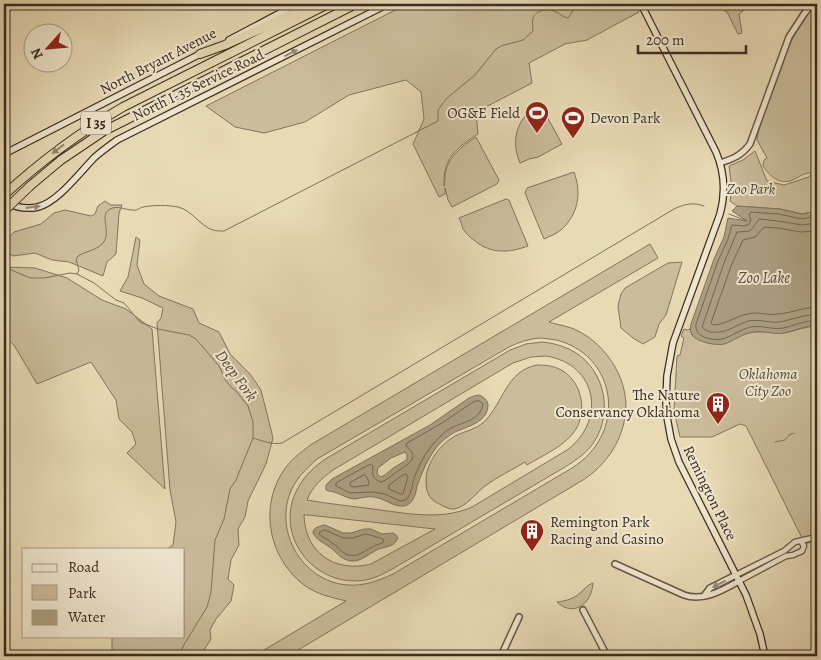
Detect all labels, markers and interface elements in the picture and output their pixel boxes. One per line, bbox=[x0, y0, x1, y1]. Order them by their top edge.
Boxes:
north arrow bbox=[22, 22, 72, 72]
scale bar bbox=[638, 22, 746, 54]
street label: North Bryant Avenue bbox=[96, 23, 220, 99]
text: 200 m bbox=[646, 30, 685, 50]
street label: North I-35 Service Road bbox=[129, 44, 268, 126]
text: N bbox=[26, 45, 48, 63]
one-way arrow bbox=[284, 49, 298, 57]
sports icon: OG&E Field bbox=[524, 100, 550, 134]
place label: OG&E Field bbox=[447, 103, 521, 123]
sports icon: Devon Park bbox=[560, 105, 586, 139]
place label: Devon Park bbox=[590, 108, 661, 128]
road number: I 35 bbox=[81, 112, 111, 134]
one-way arrow bbox=[52, 143, 65, 154]
park label: Zoo Park bbox=[727, 179, 776, 199]
one-way arrow bbox=[25, 203, 41, 211]
water label: Zoo Lake bbox=[738, 267, 790, 289]
water label: Deep Fork bbox=[210, 345, 262, 406]
park label: Oklahoma City Zoo bbox=[739, 364, 797, 401]
place label: The Nature Conservancy Oklahoma bbox=[555, 385, 700, 422]
building icon: The Nature Conservancy Oklahoma bbox=[705, 391, 731, 425]
street label: Remington Place bbox=[678, 442, 742, 544]
place label: Remington Park Racing and Casino bbox=[550, 512, 664, 549]
building icon: Remington Park Racing and Casino bbox=[519, 518, 545, 552]
legend bbox=[22, 548, 185, 638]
text: Road bbox=[68, 557, 100, 577]
one-way arrow bbox=[711, 580, 726, 588]
text: Park bbox=[68, 583, 97, 603]
text: Water bbox=[67, 607, 105, 627]

